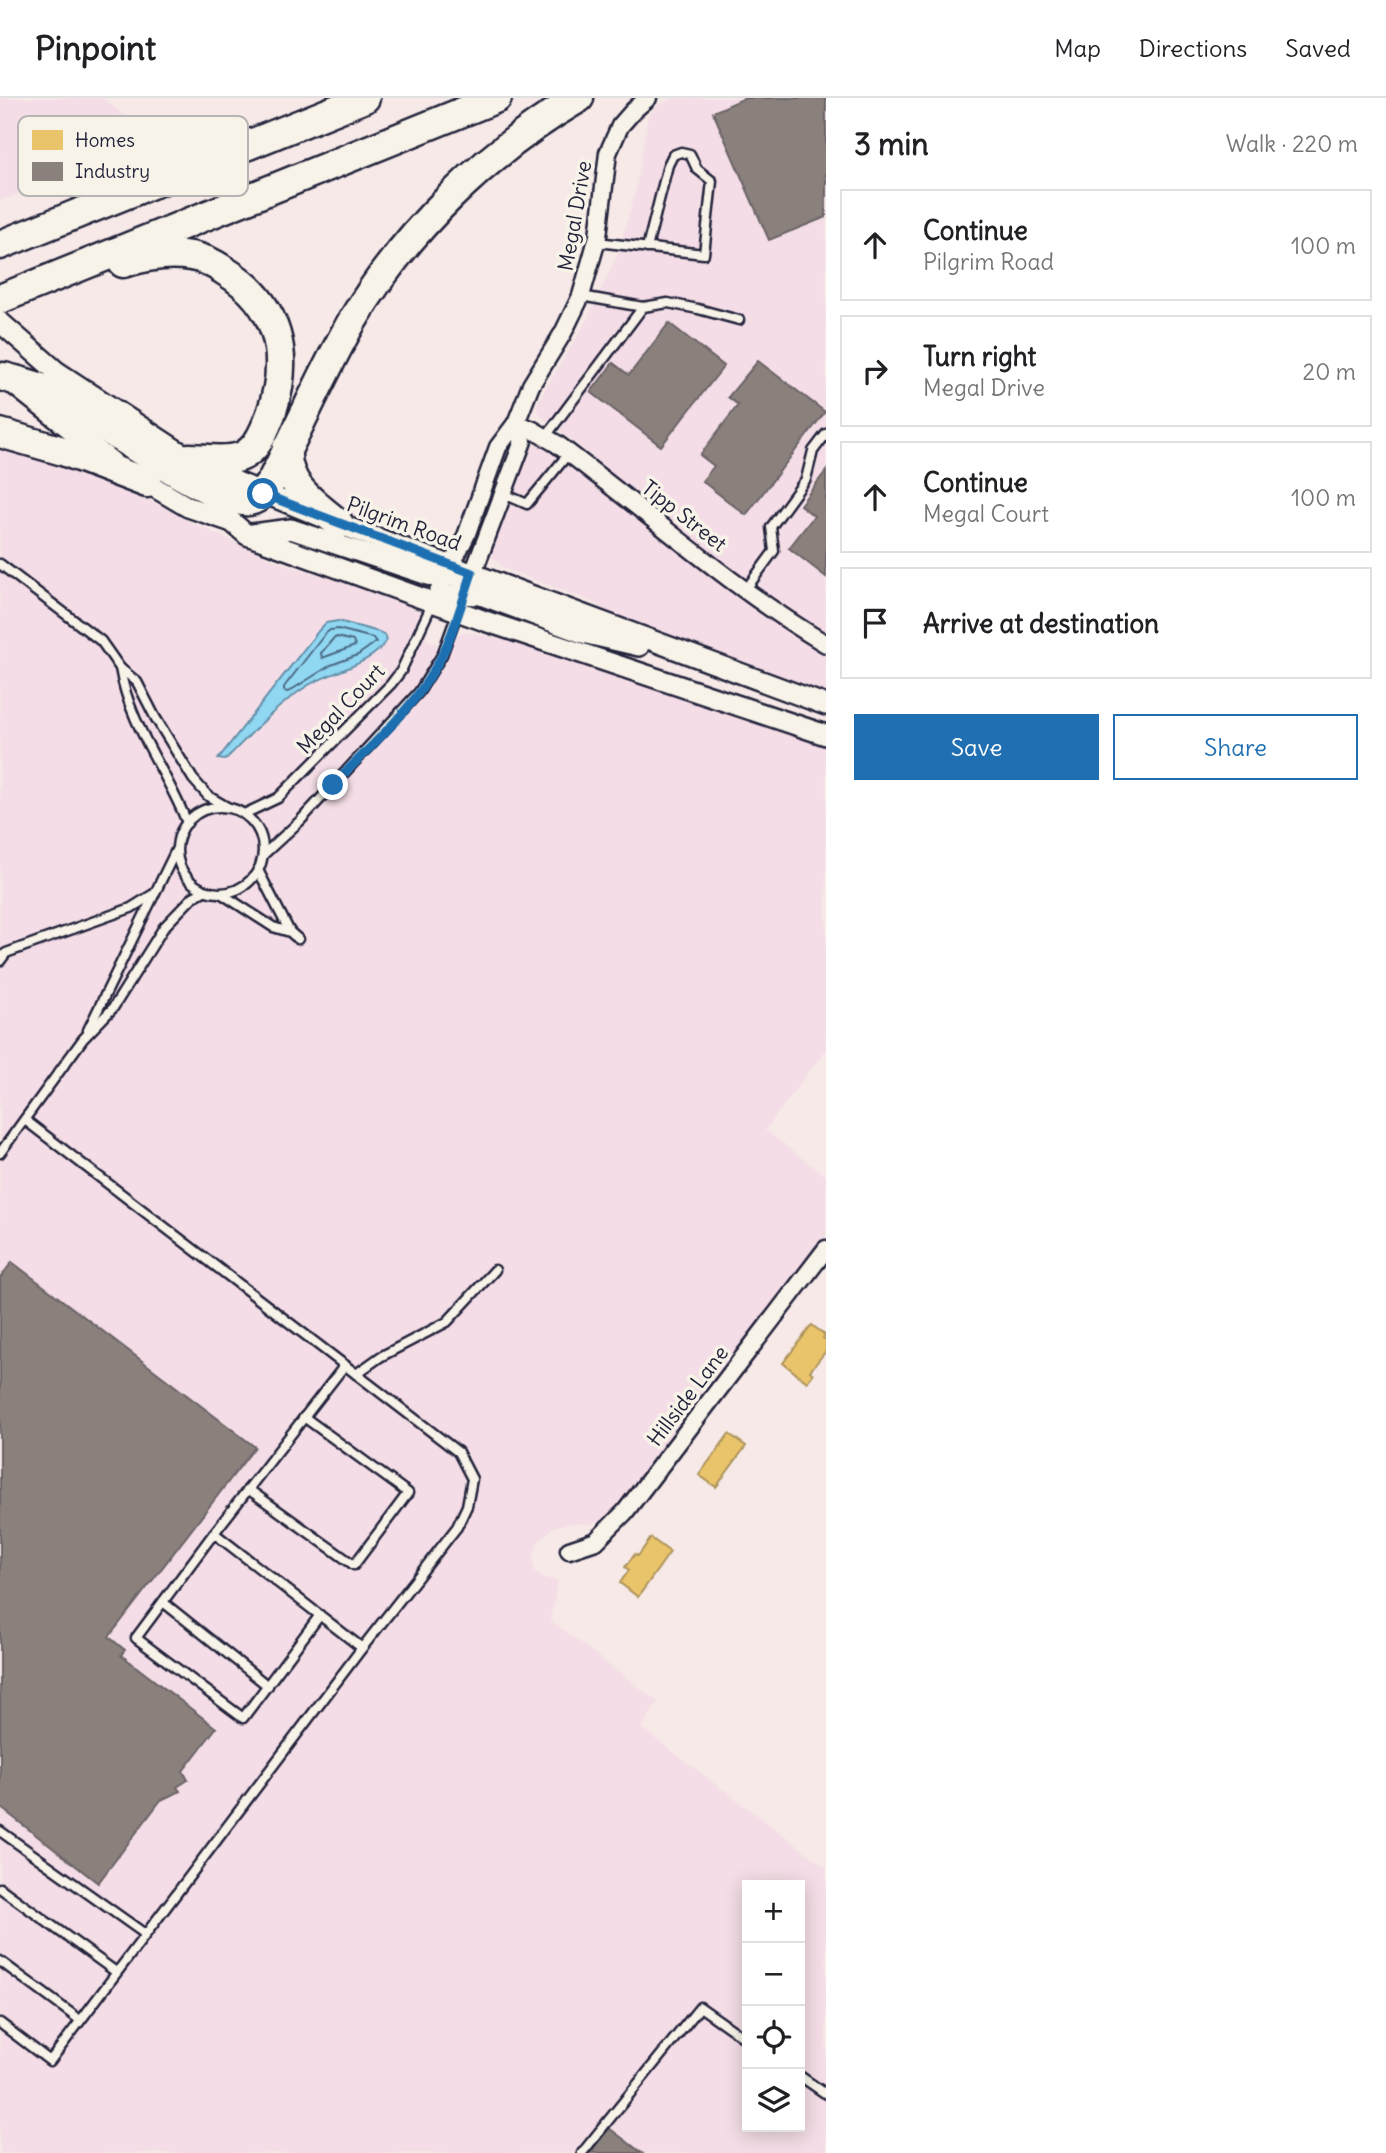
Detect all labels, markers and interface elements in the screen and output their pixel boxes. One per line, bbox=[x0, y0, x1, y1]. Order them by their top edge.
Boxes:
text: Pinpoint bbox=[35, 27, 156, 69]
text: Map bbox=[1054, 33, 1101, 63]
text: Directions bbox=[1139, 33, 1247, 63]
text: Saved bbox=[1285, 33, 1351, 63]
legend bbox=[18, 116, 248, 196]
text: 3 min bbox=[854, 125, 929, 163]
text: Homes bbox=[75, 128, 135, 152]
text: Walk · 220 m bbox=[1226, 129, 1358, 158]
text: Industry bbox=[75, 159, 150, 183]
street label: Megal Drive bbox=[552, 159, 597, 273]
text: Continue bbox=[923, 214, 1028, 247]
icon: ahead bbox=[856, 226, 894, 264]
text: 100 m bbox=[1291, 231, 1356, 260]
text: Pilgrim Road bbox=[923, 247, 1054, 276]
text: Turn right bbox=[923, 340, 1036, 373]
icon: right bbox=[856, 352, 894, 390]
text: 20 m bbox=[1303, 357, 1356, 386]
text: Megal Drive bbox=[923, 373, 1045, 402]
text: Continue bbox=[923, 466, 1028, 499]
street label: Tipp Street bbox=[636, 474, 732, 557]
route start bbox=[247, 478, 278, 509]
icon: ahead bbox=[856, 478, 894, 516]
text: 100 m bbox=[1291, 483, 1356, 512]
street label: Pilgrim Road bbox=[343, 490, 465, 557]
text: Megal Court bbox=[923, 499, 1049, 528]
icon: arrive bbox=[856, 604, 894, 642]
text: Arrive at destination bbox=[923, 607, 1159, 640]
street label: Megal Court bbox=[291, 658, 390, 759]
button: Save bbox=[854, 714, 1099, 780]
button: Share bbox=[1113, 714, 1358, 780]
route end bbox=[317, 769, 348, 800]
street label: Hillside Lane bbox=[641, 1340, 734, 1451]
map controls bbox=[742, 1880, 805, 2132]
button: + bbox=[742, 1880, 805, 1943]
button: − bbox=[742, 1943, 805, 2006]
button: locate bbox=[742, 2006, 805, 2069]
button: layers bbox=[742, 2069, 805, 2132]

